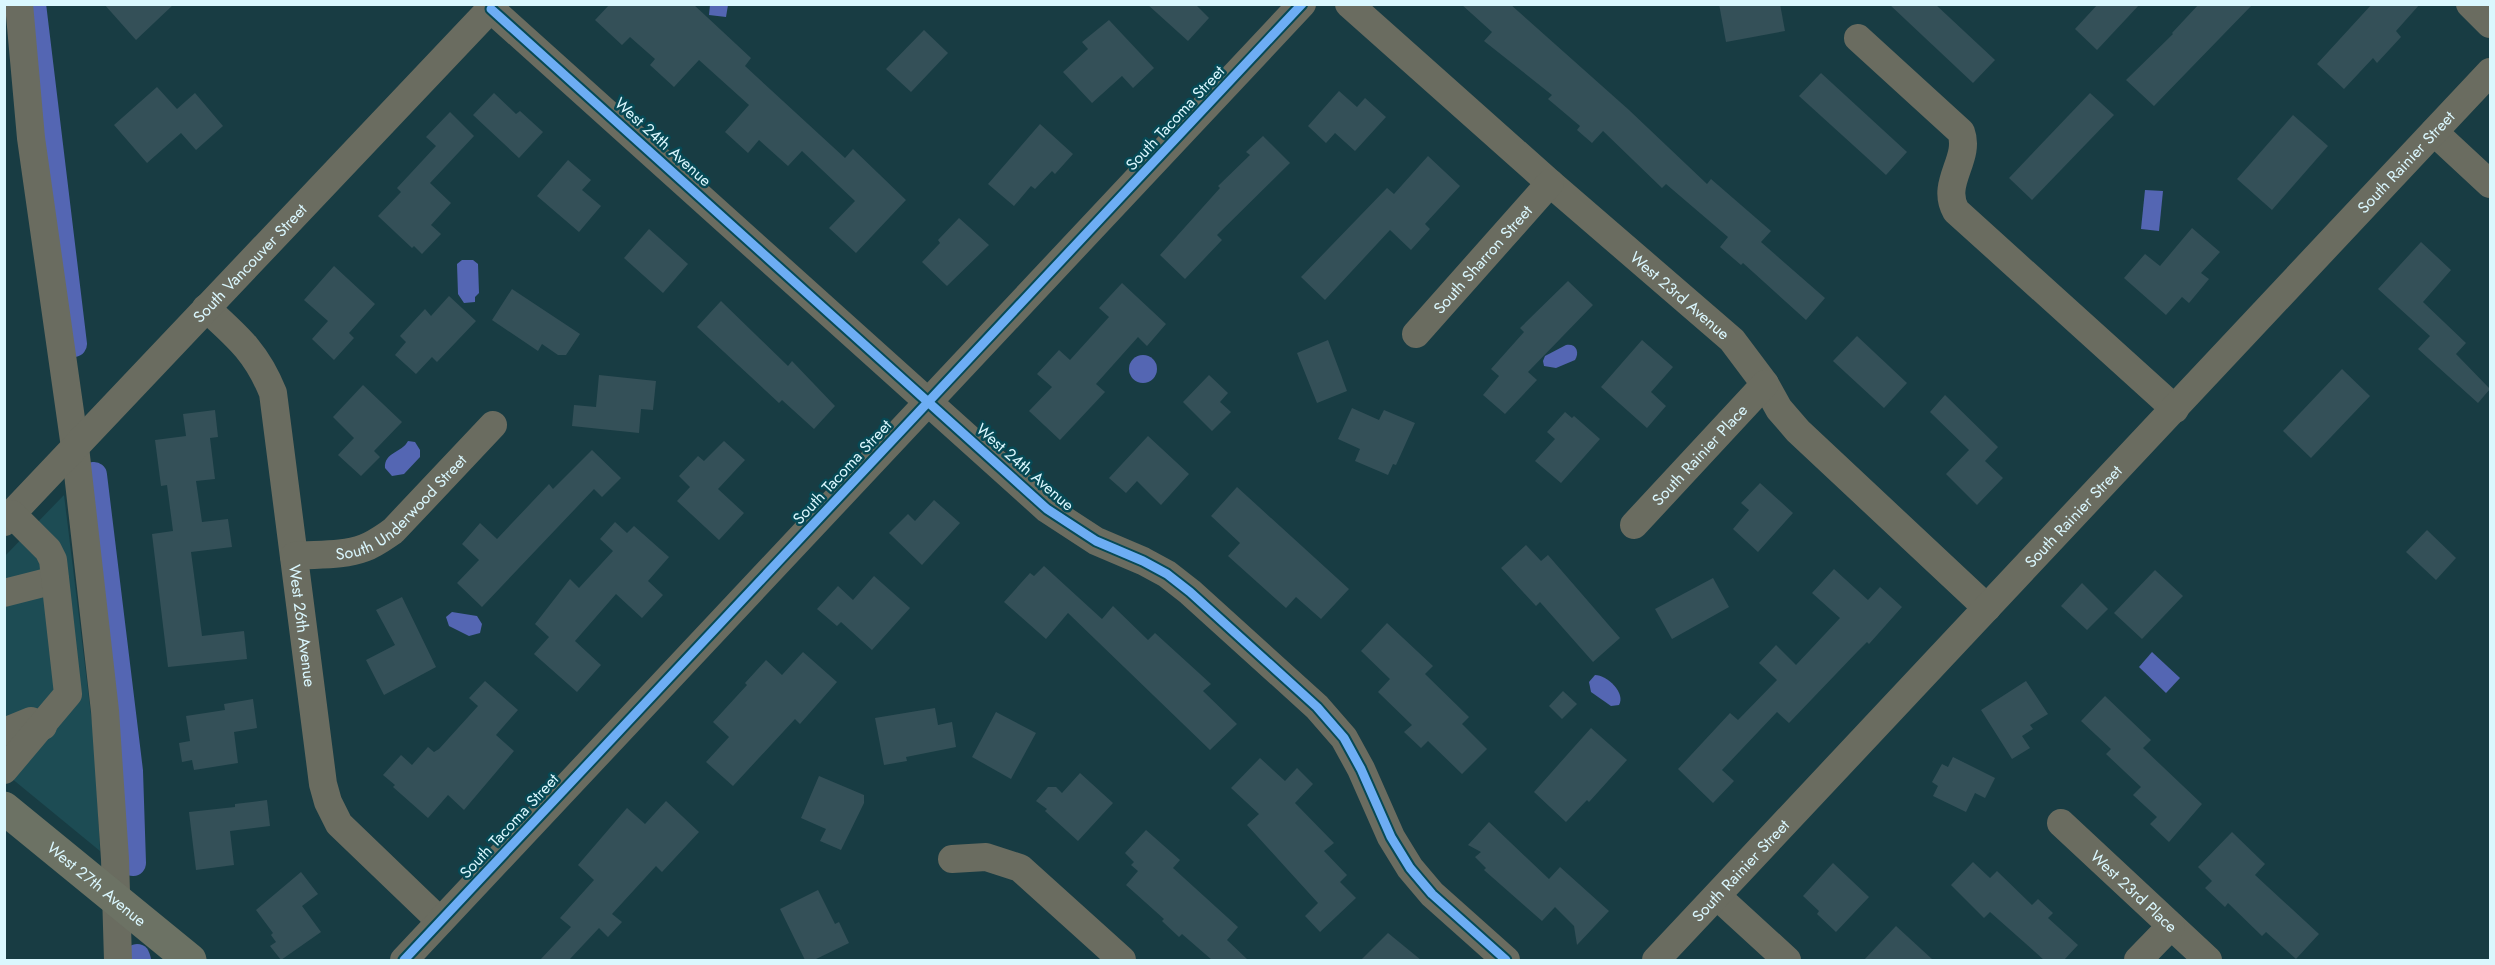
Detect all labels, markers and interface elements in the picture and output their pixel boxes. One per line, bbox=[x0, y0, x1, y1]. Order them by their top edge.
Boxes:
street label: South Tacoma Street bbox=[1120, 60, 1230, 176]
street label: West 24th Avenue bbox=[610, 92, 716, 192]
street label: South Rainier Street bbox=[2352, 105, 2460, 218]
street label: South Vancouver Street bbox=[187, 198, 312, 328]
street label: South Sharron Street bbox=[1428, 200, 1537, 319]
street label: West 23rd Avenue bbox=[1625, 246, 1735, 345]
street label: South Rainier Place bbox=[1646, 399, 1752, 511]
street label: South Tacoma Street bbox=[787, 414, 897, 530]
street label: West 24th Avenue bbox=[971, 418, 1079, 516]
street label: South Underwood Street bbox=[334, 449, 472, 565]
street label: South Rainier Street bbox=[2019, 460, 2127, 573]
street label: West 26th Avenue bbox=[284, 563, 322, 688]
street label: South Tacoma Street bbox=[454, 768, 564, 884]
street label: South Rainier Street bbox=[1686, 814, 1794, 927]
street label: West 27th Avenue bbox=[42, 836, 152, 932]
street label: West 23rd Place bbox=[2086, 845, 2183, 938]

